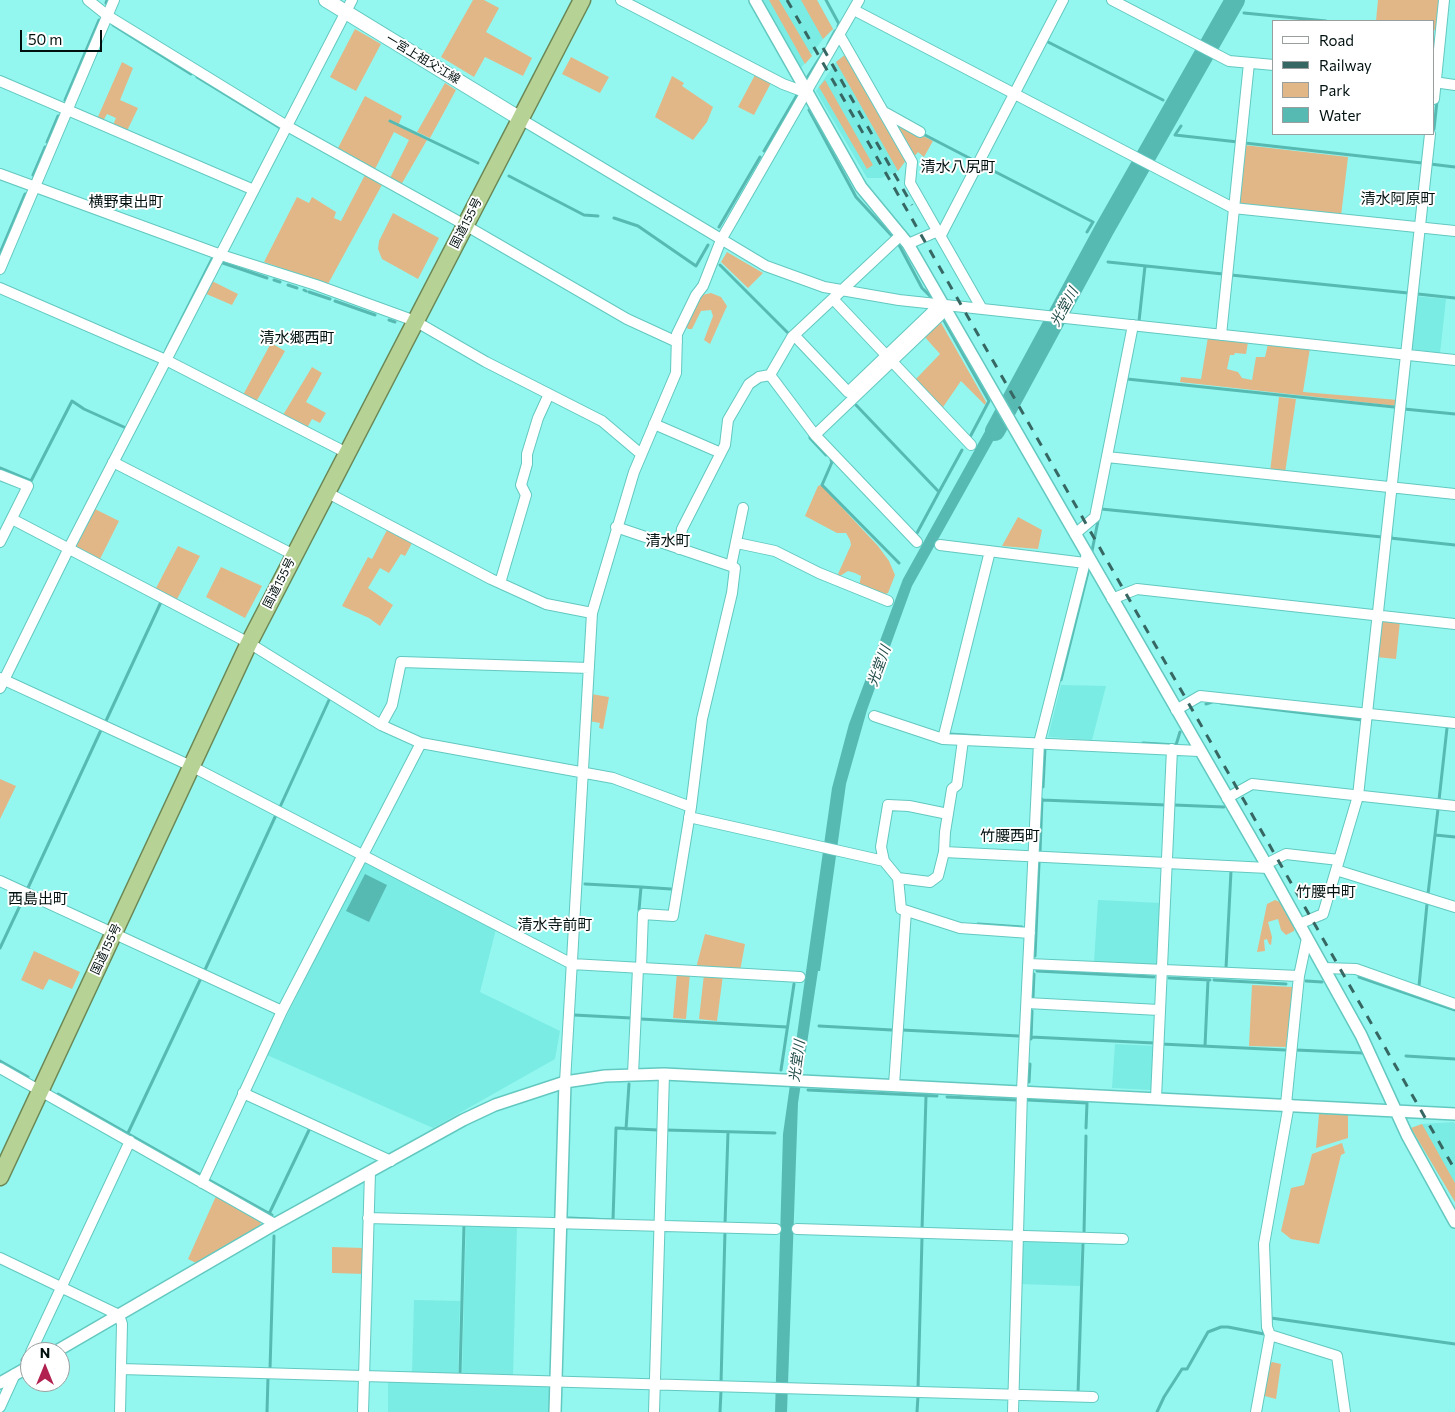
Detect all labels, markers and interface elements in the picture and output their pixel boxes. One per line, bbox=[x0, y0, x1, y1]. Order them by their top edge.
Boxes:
scale bar bbox=[22, 20, 105, 52]
legend bbox=[1272, 20, 1435, 135]
text: 50 m bbox=[28, 30, 62, 48]
street label: 一宮上祖父江線 bbox=[383, 31, 463, 87]
text: Road bbox=[1319, 31, 1354, 49]
text: Railway bbox=[1319, 56, 1372, 74]
text: Park bbox=[1319, 81, 1350, 99]
text: Water bbox=[1319, 106, 1361, 124]
district label: 清水八尻町 bbox=[921, 158, 995, 176]
district label: 清水阿原町 bbox=[1361, 190, 1435, 208]
district label: 横野東出町 bbox=[89, 193, 163, 211]
street label: 国道155号 bbox=[447, 195, 485, 251]
water label: 光堂川 bbox=[1046, 285, 1082, 329]
district label: 清水郷西町 bbox=[260, 329, 334, 347]
district label: 清水町 bbox=[646, 532, 690, 550]
street label: 国道155号 bbox=[260, 555, 298, 611]
water label: 光堂川 bbox=[864, 643, 894, 689]
district label: 竹腰西町 bbox=[980, 827, 1040, 845]
district label: 竹腰中町 bbox=[1296, 883, 1356, 901]
district label: 西島出町 bbox=[8, 890, 68, 908]
district label: 清水寺前町 bbox=[518, 916, 592, 934]
street label: 国道155号 bbox=[88, 921, 124, 977]
water label: 光堂川 bbox=[786, 1039, 808, 1083]
north arrow bbox=[20, 1342, 70, 1392]
text: N bbox=[40, 1344, 50, 1361]

